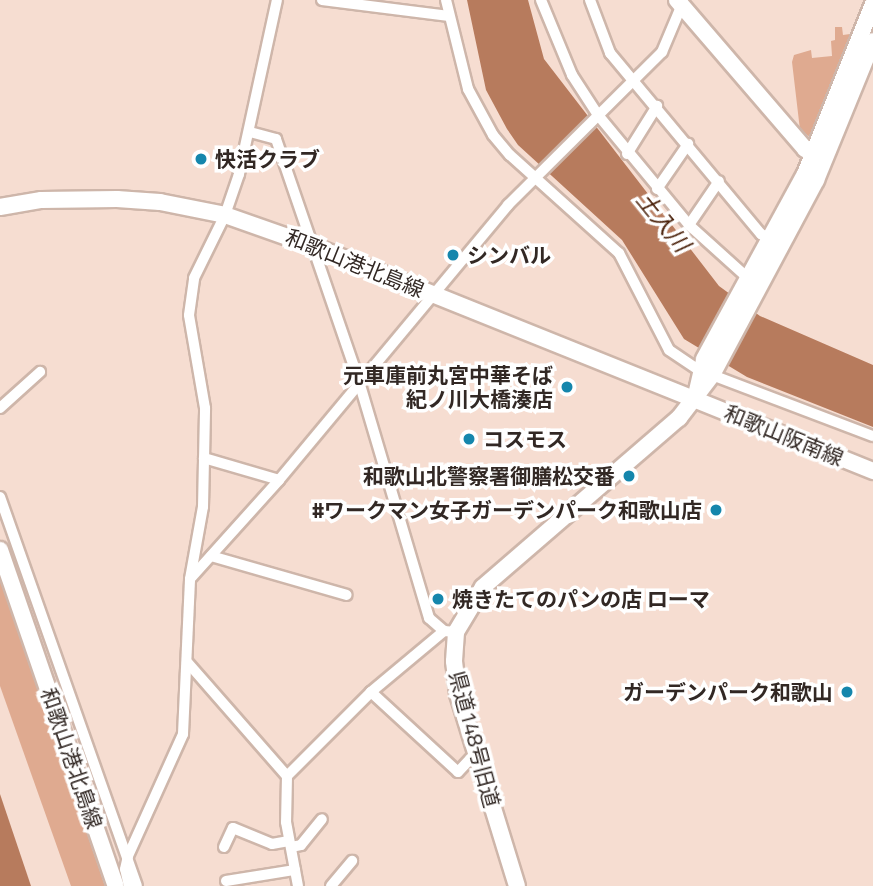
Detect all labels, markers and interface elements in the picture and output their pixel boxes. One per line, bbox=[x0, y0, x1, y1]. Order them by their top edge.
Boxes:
place label: 快活クラブ bbox=[215, 146, 320, 172]
marker: 快活クラブ bbox=[193, 151, 209, 167]
water label: 土入川 bbox=[631, 187, 695, 257]
street label: 和歌山港北島線 bbox=[282, 224, 428, 302]
place label: シンバル bbox=[467, 242, 551, 268]
marker: シンバル bbox=[445, 247, 461, 263]
place label: 元車庫前丸宮中華そば 紀ノ川大橋湊店 bbox=[343, 362, 553, 412]
marker: 元車庫前丸宮中華そば 紀ノ川大橋湊店 bbox=[559, 379, 575, 395]
street label: 和歌山阪南線 bbox=[721, 400, 847, 470]
place label: コスモス bbox=[483, 426, 567, 452]
marker: コスモス bbox=[461, 431, 477, 447]
place label: 和歌山北警察署御膳松交番 bbox=[363, 463, 615, 489]
marker: 和歌山北警察署御膳松交番 bbox=[621, 468, 637, 484]
place label: #ワークマン女子ガーデンパーク和歌山店 bbox=[312, 497, 702, 523]
marker: #ワークマン女子ガーデンパーク和歌山店 bbox=[708, 502, 724, 518]
place label: 焼きたてのパンの店 ローマ bbox=[452, 586, 709, 612]
marker: 焼きたてのパンの店 ローマ bbox=[430, 591, 446, 607]
street label: 県道148号旧道 bbox=[445, 668, 505, 810]
place label: ガーデンパーク和歌山 bbox=[623, 679, 833, 705]
street label: 和歌山港北島線 bbox=[36, 684, 108, 832]
marker: ガーデンパーク和歌山 bbox=[839, 684, 855, 700]

